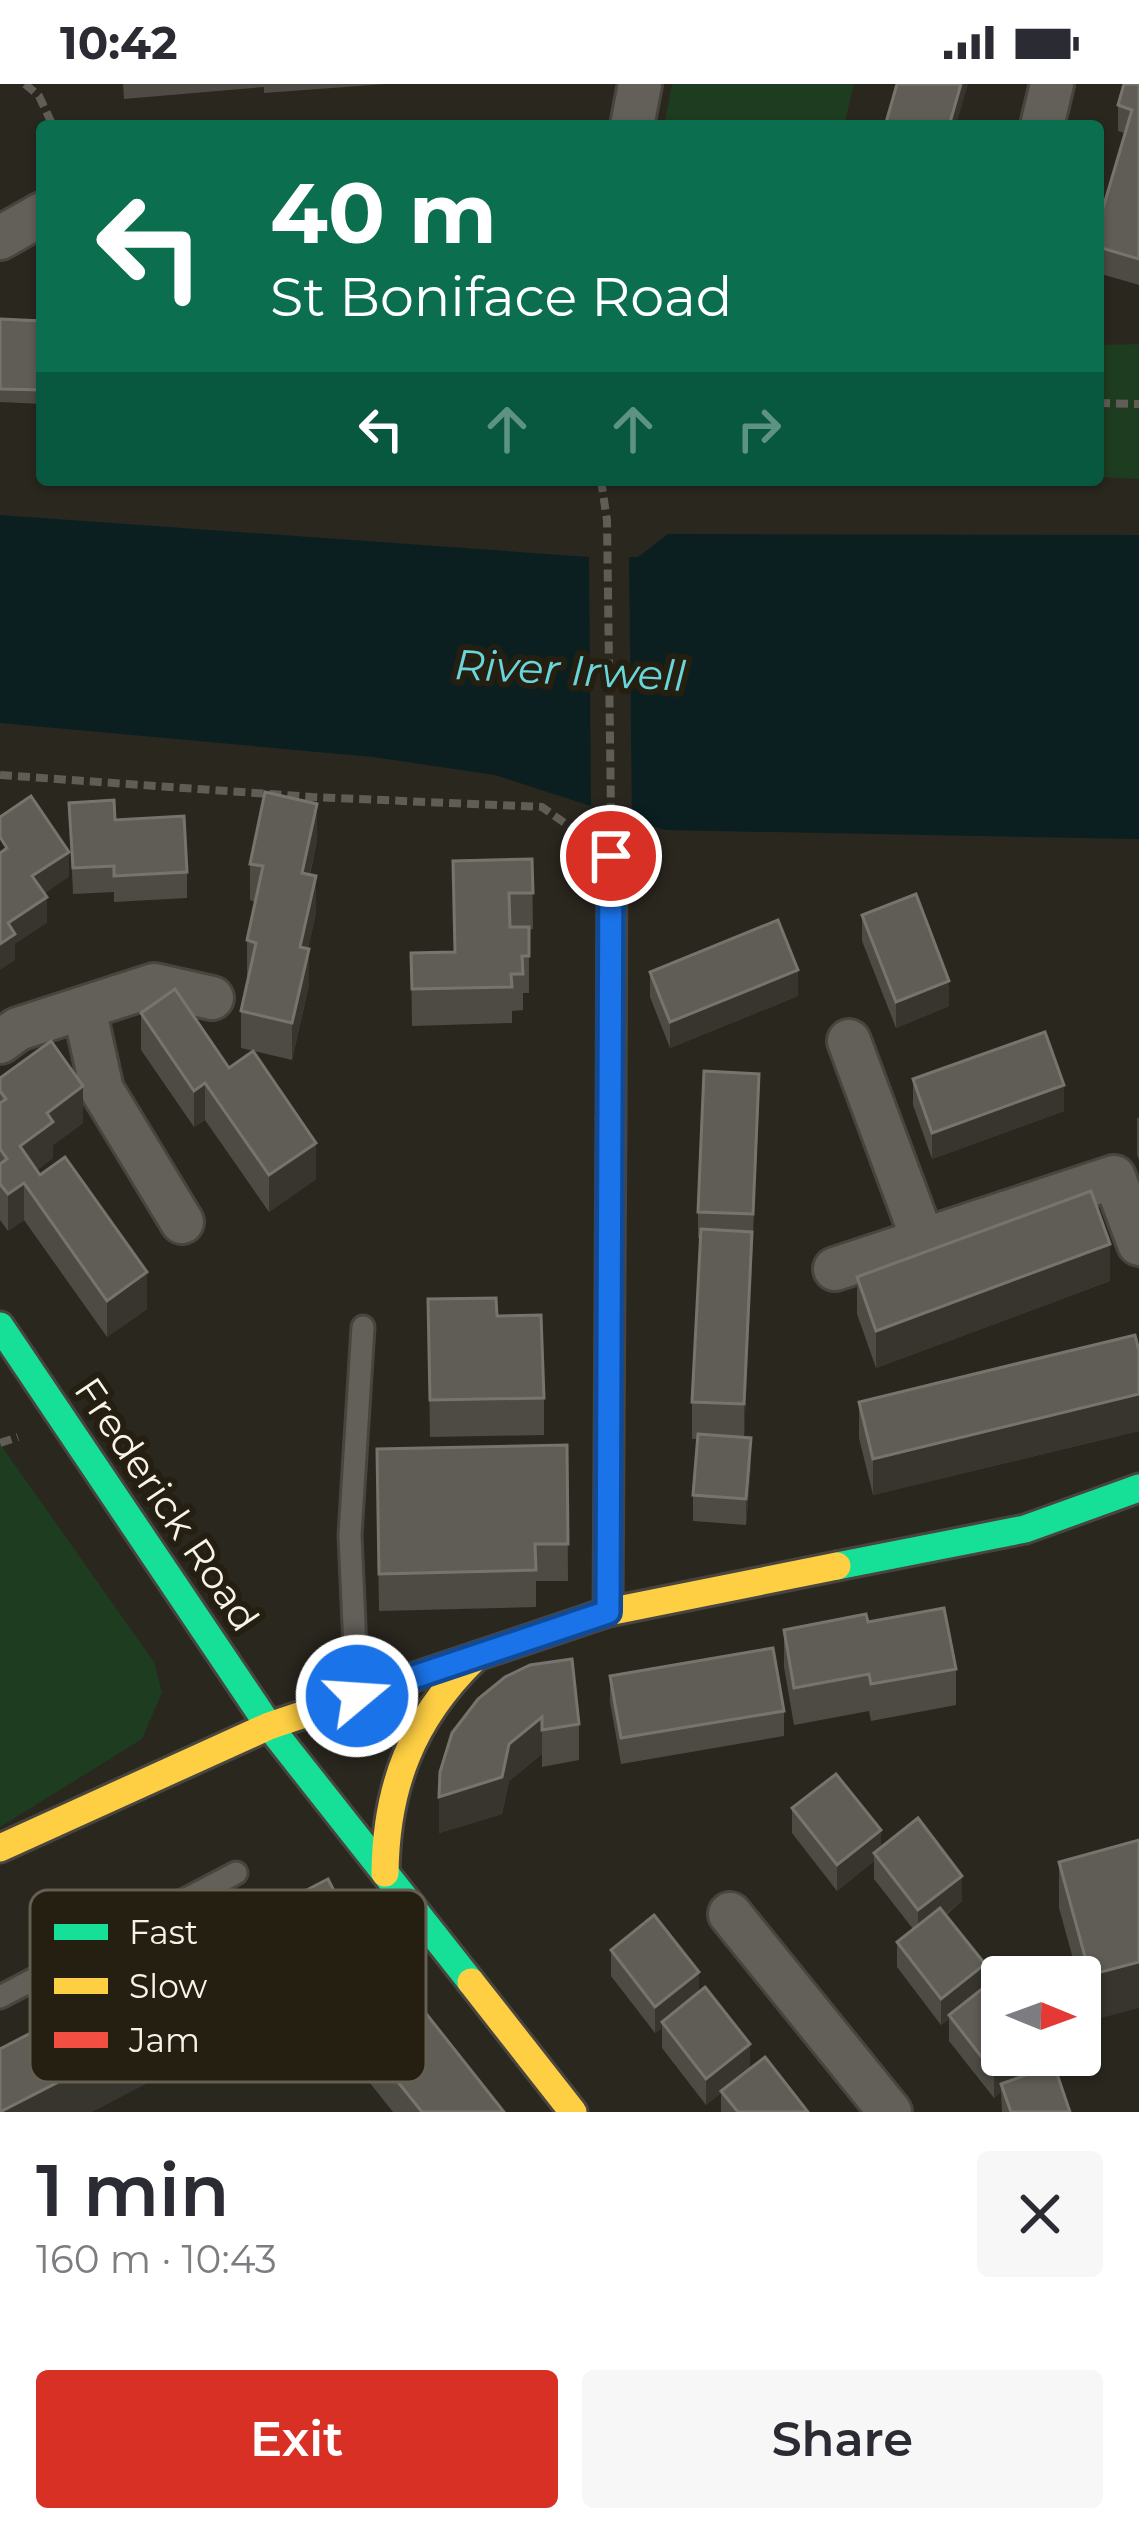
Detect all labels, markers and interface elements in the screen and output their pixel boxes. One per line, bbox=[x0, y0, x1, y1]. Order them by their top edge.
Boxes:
text: 10:42 bbox=[60, 15, 178, 70]
text: 40 m bbox=[270, 162, 497, 264]
icon: left bbox=[72, 168, 228, 324]
text: St Boniface Road bbox=[270, 264, 732, 330]
icon: left bbox=[348, 396, 414, 462]
icon: ahead bbox=[474, 396, 540, 462]
icon: ahead bbox=[600, 396, 666, 462]
icon: right bbox=[726, 396, 792, 462]
water label: River Irwell bbox=[453, 638, 688, 702]
pin bbox=[560, 805, 662, 907]
icon: arrive bbox=[578, 823, 644, 889]
street label: Frederick Road bbox=[64, 1368, 270, 1640]
position arrow bbox=[294, 1633, 420, 1759]
legend bbox=[30, 1890, 426, 2082]
text: Fast bbox=[129, 1912, 198, 1952]
north arrow bbox=[981, 1956, 1101, 2076]
map controls bbox=[981, 1956, 1101, 2076]
text: Slow bbox=[129, 1966, 207, 2006]
text: Jam bbox=[128, 2020, 200, 2060]
text: 1 min bbox=[36, 2146, 229, 2234]
button: close bbox=[977, 2151, 1103, 2277]
text: 160 m · 10:43 bbox=[36, 2235, 277, 2283]
button: Exit bbox=[36, 2370, 558, 2508]
button: Share bbox=[582, 2370, 1103, 2508]

